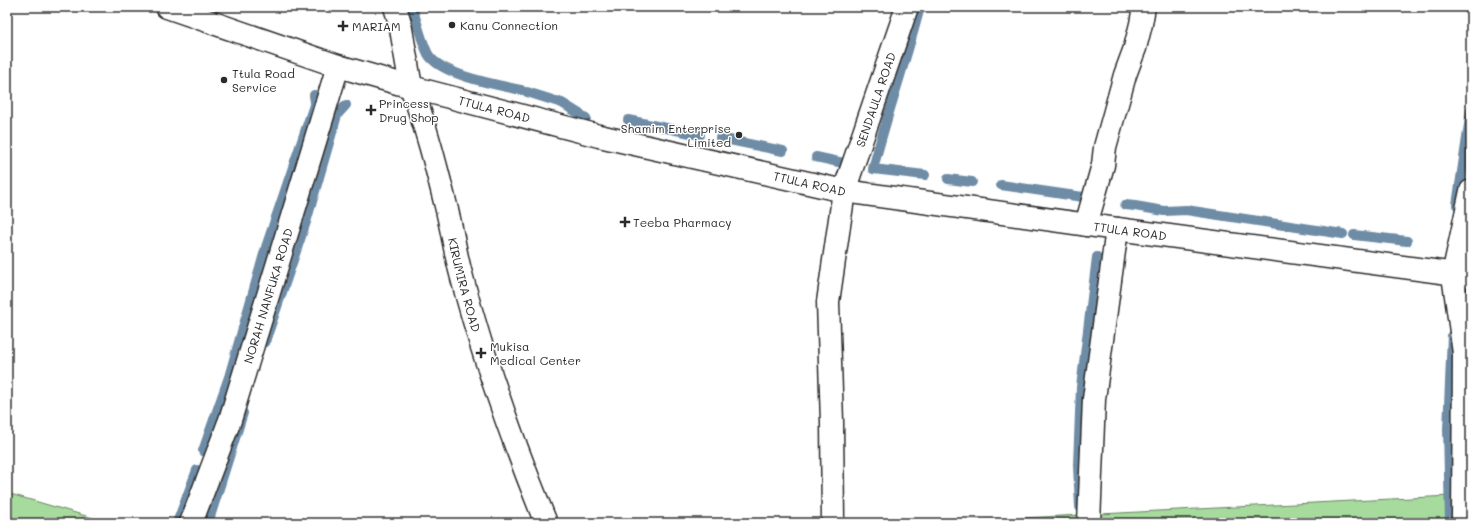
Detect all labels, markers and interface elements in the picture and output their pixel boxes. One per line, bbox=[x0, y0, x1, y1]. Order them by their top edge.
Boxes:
place label: Kanu Connection bbox=[460, 17, 558, 33]
place label: MARIAM bbox=[352, 18, 401, 34]
marker: MARIAM bbox=[337, 20, 349, 32]
marker: Kanu Connection bbox=[447, 20, 457, 30]
street label: SENDAULA ROAD bbox=[852, 50, 899, 149]
place label: Ttula Road Service bbox=[232, 65, 295, 95]
marker: Ttula Road Service bbox=[219, 75, 229, 85]
street label: TTULA ROAD bbox=[457, 92, 532, 126]
place label: Princess Drug Shop bbox=[379, 95, 439, 125]
marker: Princess Drug Shop bbox=[366, 105, 376, 115]
place label: Shamim Enterprise Limited bbox=[621, 120, 731, 150]
marker: Shamim Enterprise Limited bbox=[734, 130, 744, 140]
street label: TTULA ROAD bbox=[772, 167, 847, 199]
place label: Teeba Pharmacy bbox=[633, 214, 731, 230]
marker: Teeba Pharmacy bbox=[620, 217, 630, 227]
street label: TTULA ROAD bbox=[1092, 218, 1168, 244]
street label: NORAH NANFUKA ROAD bbox=[240, 226, 296, 365]
street label: KIRUMIRA ROAD bbox=[445, 236, 485, 334]
place label: Mukisa Medical Center bbox=[490, 338, 581, 368]
marker: Mukisa Medical Center bbox=[475, 347, 487, 359]

